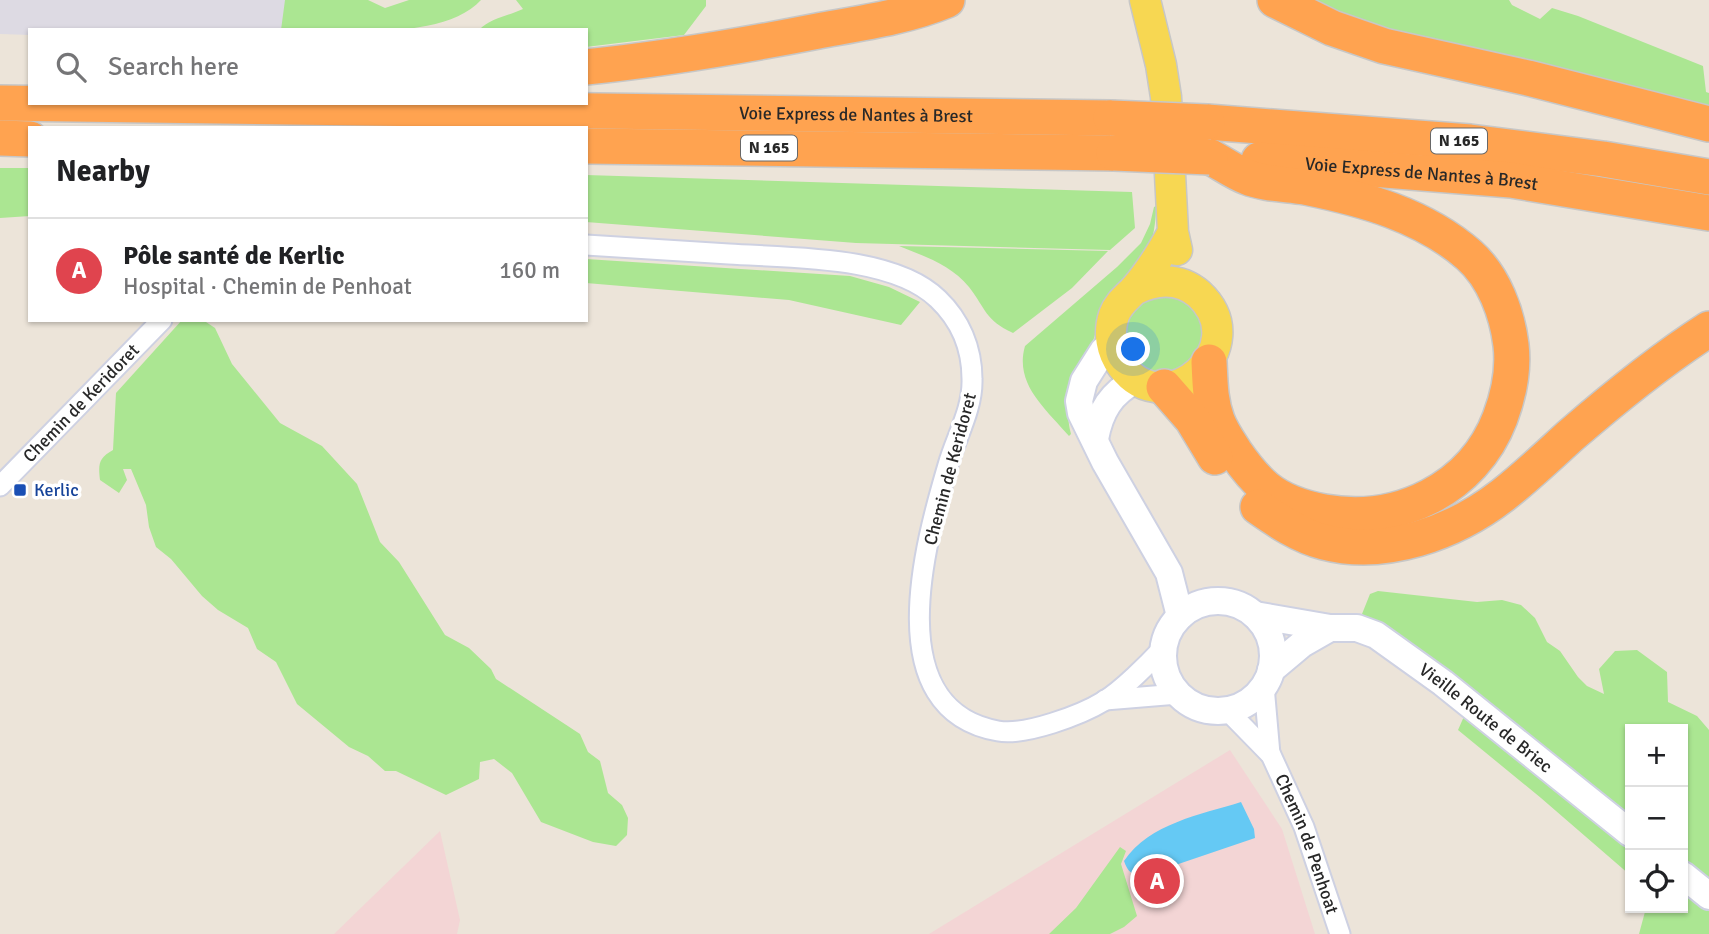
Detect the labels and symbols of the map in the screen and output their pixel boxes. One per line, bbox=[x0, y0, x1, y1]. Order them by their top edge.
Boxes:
street label: Voie Express de Nantes à Brest bbox=[739, 102, 973, 127]
road number: N 165 bbox=[1431, 128, 1487, 154]
road number: N 165 bbox=[741, 136, 797, 160]
street label: Voie Express de Nantes à Brest bbox=[1304, 153, 1540, 195]
your location bbox=[1116, 332, 1150, 366]
street label: Chemin de Keridoret bbox=[18, 339, 144, 467]
street label: Chemin de Keridoret bbox=[919, 390, 981, 548]
place label: Kerlic bbox=[34, 479, 79, 501]
marker: Kerlic bbox=[12, 482, 28, 498]
street label: Vieille Route de Briec bbox=[1415, 659, 1557, 777]
street label: Chemin de Penhoat bbox=[1270, 770, 1343, 917]
pin: A bbox=[1134, 855, 1180, 907]

